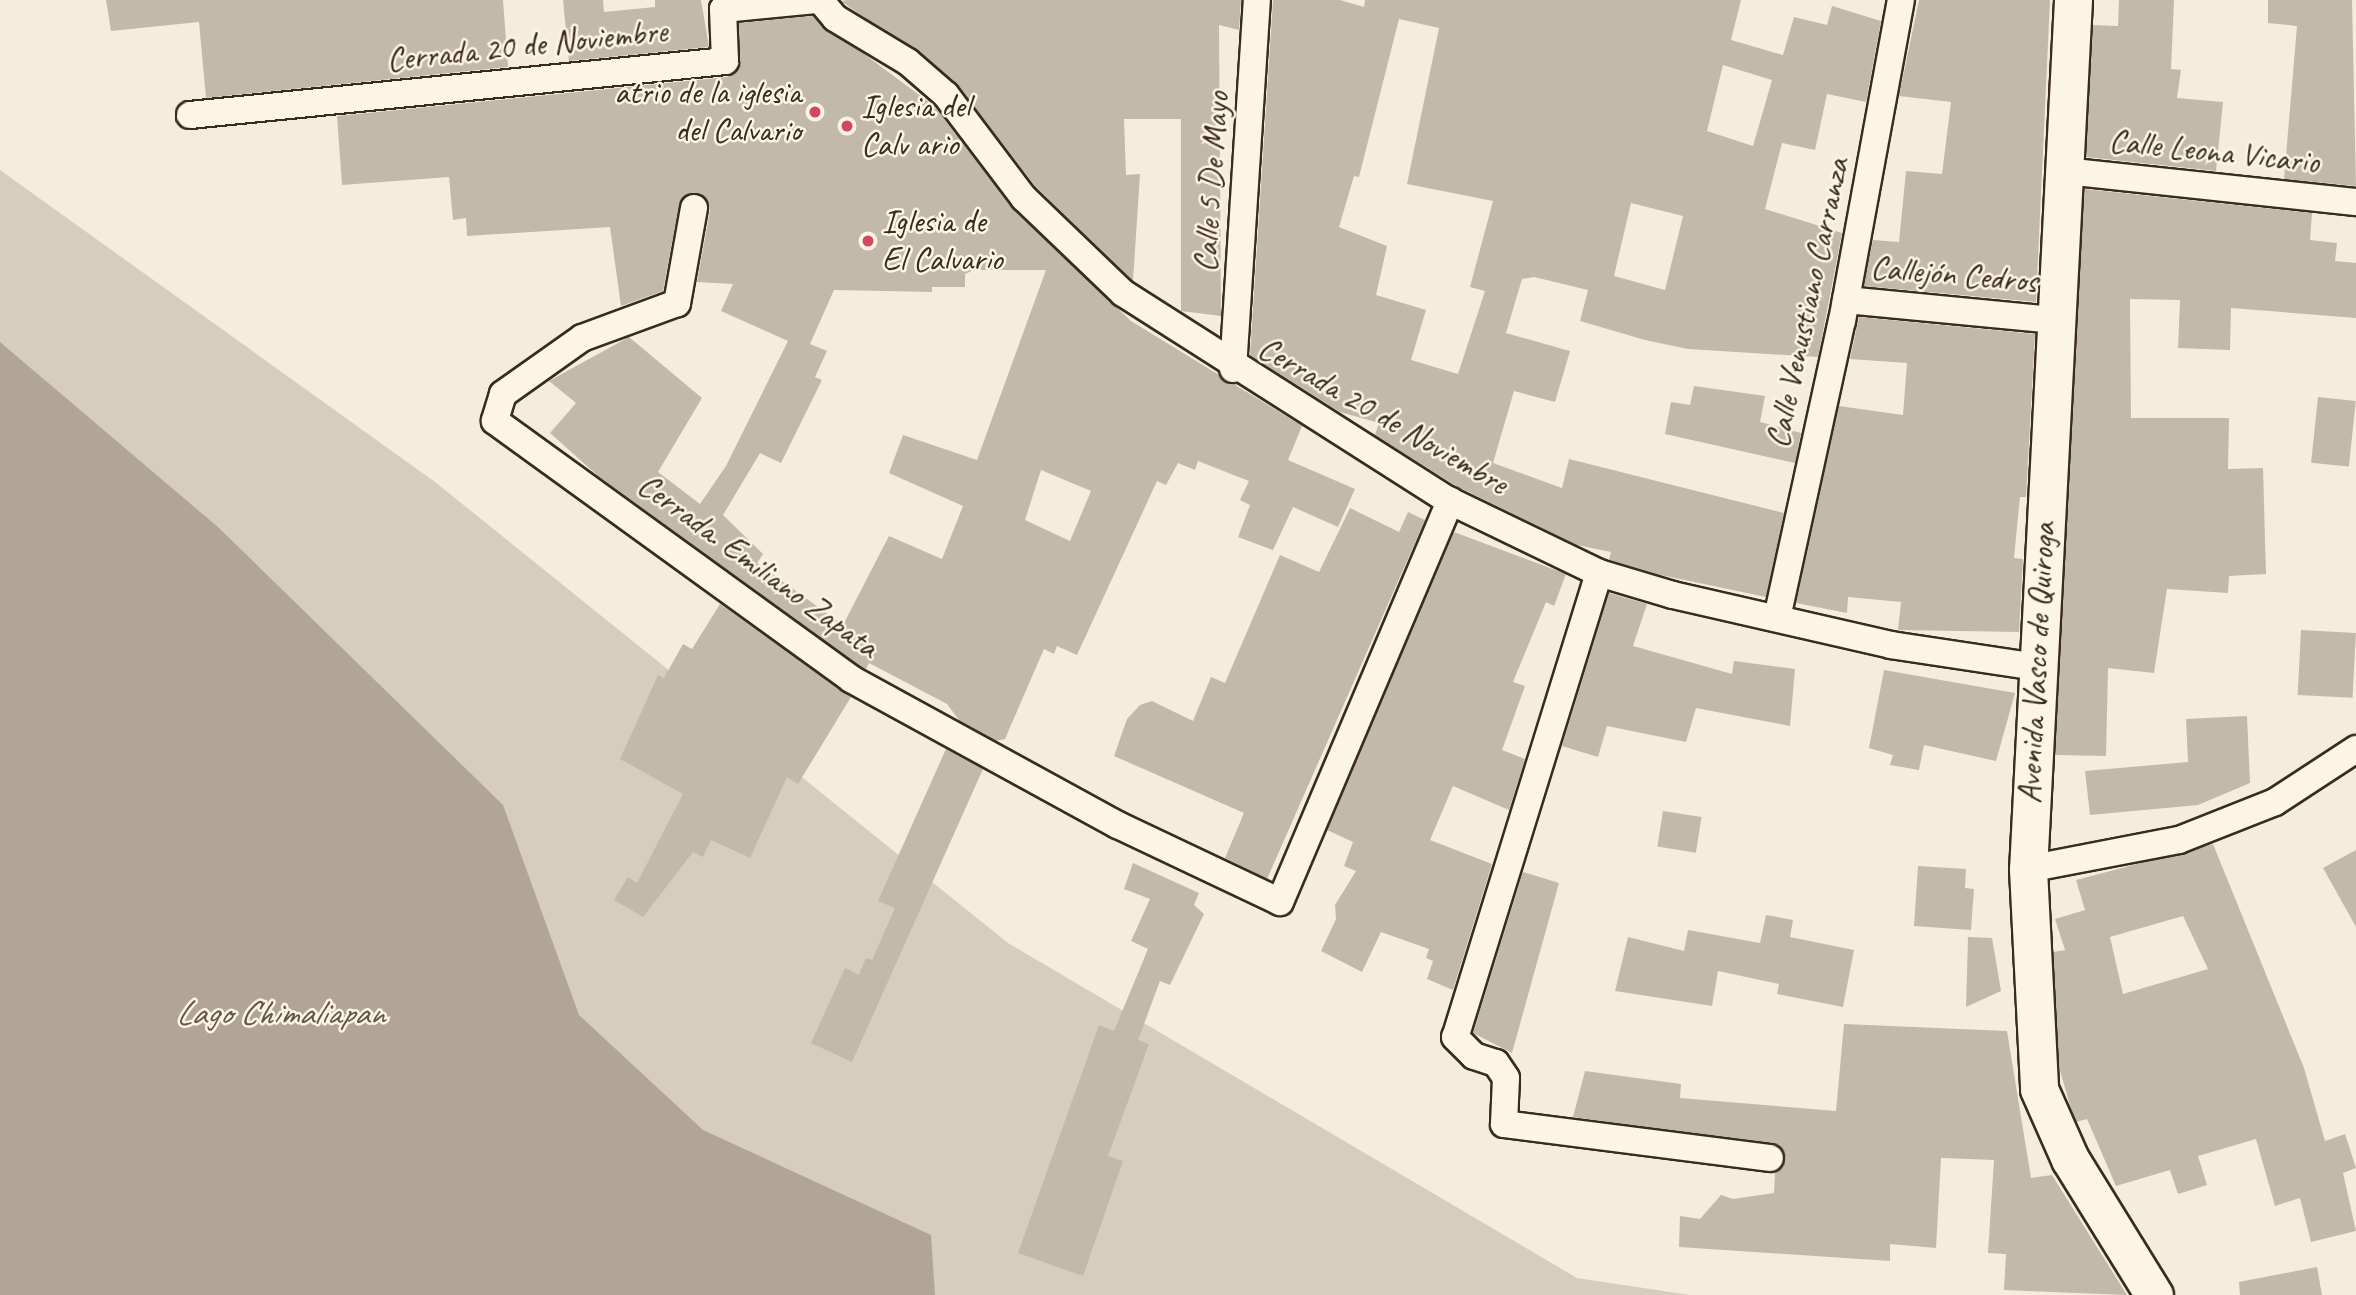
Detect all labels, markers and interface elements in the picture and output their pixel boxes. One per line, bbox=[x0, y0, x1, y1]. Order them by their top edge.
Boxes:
street label: Cerrada 20 de Noviembre bbox=[384, 11, 670, 81]
place label: atrio de la iglesia del Calvario bbox=[612, 73, 801, 151]
place label: Iglesia del Calv ario bbox=[861, 87, 970, 165]
street label: Calle 5 De Mayo bbox=[1186, 90, 1238, 274]
marker: atrio de la iglesia del Calvario bbox=[807, 104, 823, 120]
marker: Iglesia del Calv ario bbox=[839, 118, 855, 134]
street label: Calle Leona Vicario bbox=[2108, 121, 2320, 183]
street label: Calle Venustiano Carranza bbox=[1758, 154, 1858, 452]
place label: Iglesia de El Calvario bbox=[882, 202, 1002, 280]
marker: Iglesia de El Calvario bbox=[860, 233, 876, 249]
street label: Callejón Cedros bbox=[1869, 248, 2039, 302]
street label: Cerrada 20 de Noviembre bbox=[1250, 328, 1516, 504]
street label: Cerrada. Emiliano Zapata bbox=[630, 466, 886, 666]
street label: Avenida Vasco de Quiroga bbox=[2010, 522, 2064, 804]
water label: Lago Chimaliapan bbox=[176, 992, 384, 1034]

